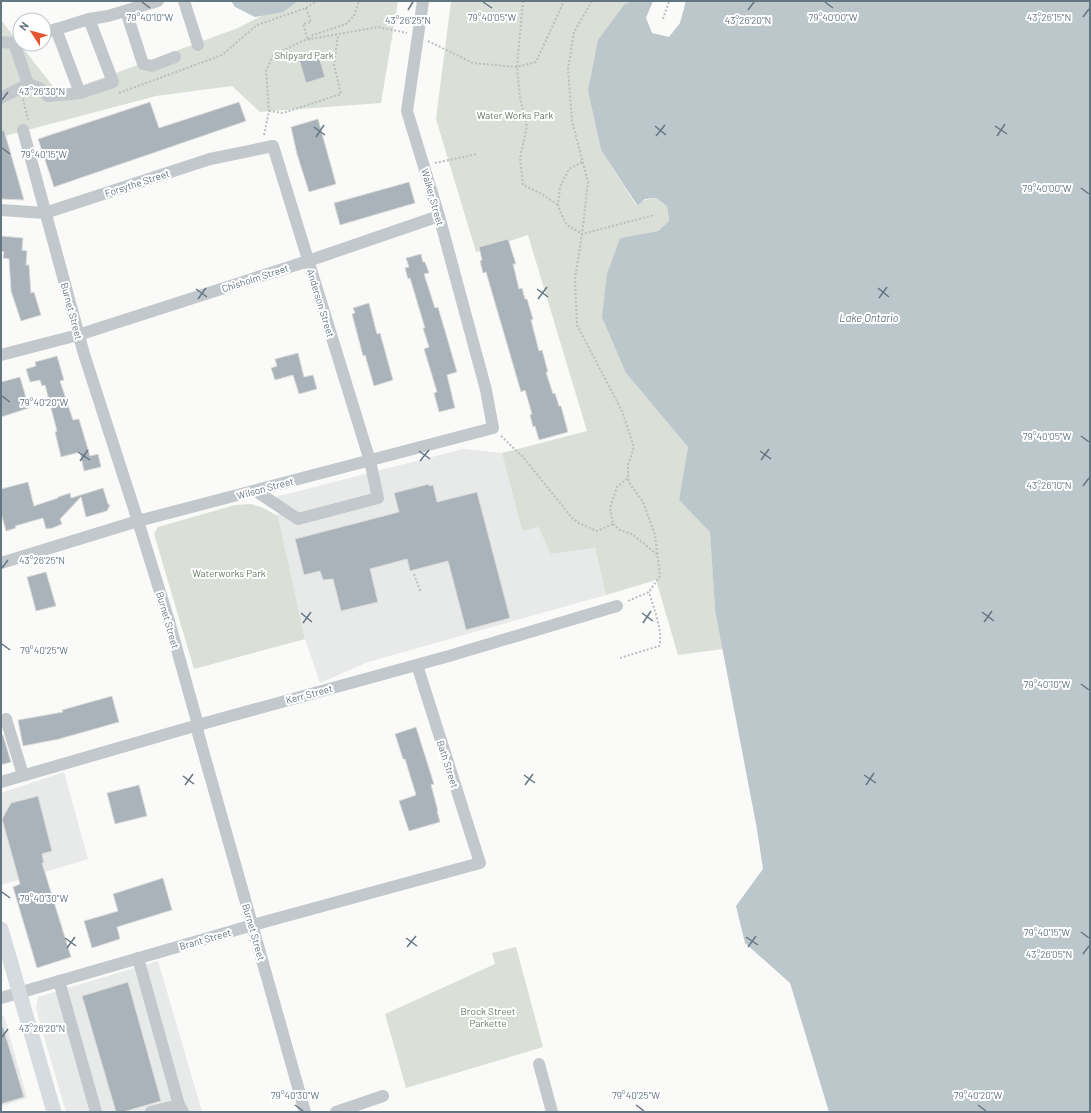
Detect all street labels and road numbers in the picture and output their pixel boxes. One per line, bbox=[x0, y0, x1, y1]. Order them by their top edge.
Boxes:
street label: Forsythe Street bbox=[103, 167, 171, 199]
street label: Walker Street bbox=[419, 167, 447, 227]
street label: Chisholm Street bbox=[220, 261, 290, 294]
street label: Anderson Street bbox=[305, 267, 337, 339]
street label: Burnet Street bbox=[59, 281, 85, 341]
street label: Wilson Street bbox=[235, 475, 295, 501]
street label: Burnet Street bbox=[154, 590, 182, 650]
street label: Kerr Street bbox=[284, 682, 334, 706]
street label: Bath Street bbox=[435, 739, 461, 790]
street label: Burnet Street bbox=[240, 902, 268, 962]
street label: Brant Street bbox=[178, 926, 233, 952]

